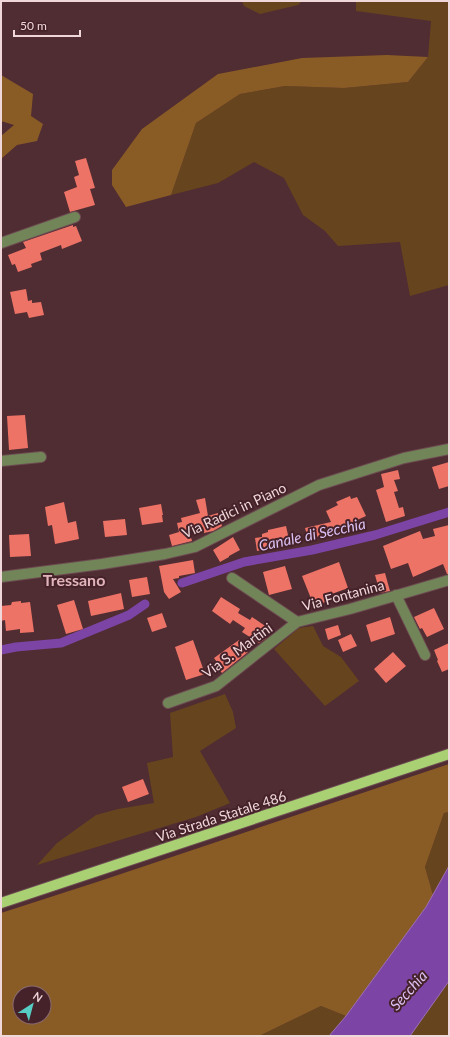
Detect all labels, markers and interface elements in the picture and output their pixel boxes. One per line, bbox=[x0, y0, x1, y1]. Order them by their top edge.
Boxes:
scale bar bbox=[14, 12, 80, 38]
text: 50 m bbox=[20, 18, 47, 33]
street label: Via Radici in Piano bbox=[179, 478, 289, 542]
water label: Canale di Secchia bbox=[257, 514, 367, 554]
district label: Tressano bbox=[43, 570, 105, 589]
street label: Via Fontanina bbox=[300, 576, 386, 614]
street label: Via S. Martini bbox=[199, 619, 275, 681]
street label: Via Strada Statale 486 bbox=[154, 787, 288, 845]
water label: Secchia bbox=[385, 966, 431, 1014]
north arrow bbox=[12, 985, 52, 1025]
text: N bbox=[31, 989, 45, 1004]

